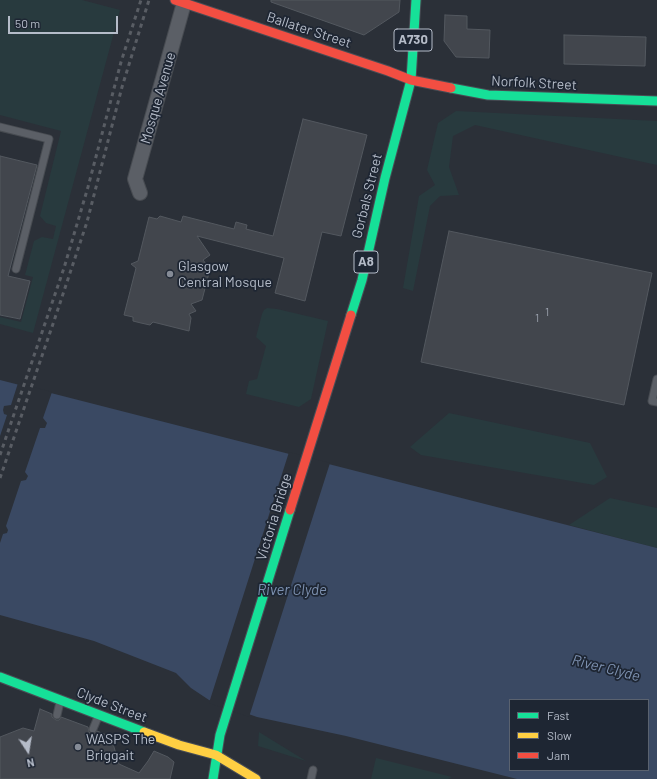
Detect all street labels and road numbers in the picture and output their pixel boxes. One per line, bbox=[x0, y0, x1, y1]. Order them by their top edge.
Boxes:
street label: Ballater Street bbox=[265, 8, 353, 52]
road number: A730 bbox=[394, 29, 432, 51]
street label: Mosque Avenue bbox=[137, 50, 179, 146]
street label: Norfolk Street bbox=[491, 72, 577, 94]
street label: Gorbals Street bbox=[348, 152, 386, 240]
road number: A8 bbox=[354, 251, 378, 273]
street label: Victoria Bridge bbox=[253, 471, 295, 563]
street label: Clyde Street bbox=[74, 684, 150, 726]

